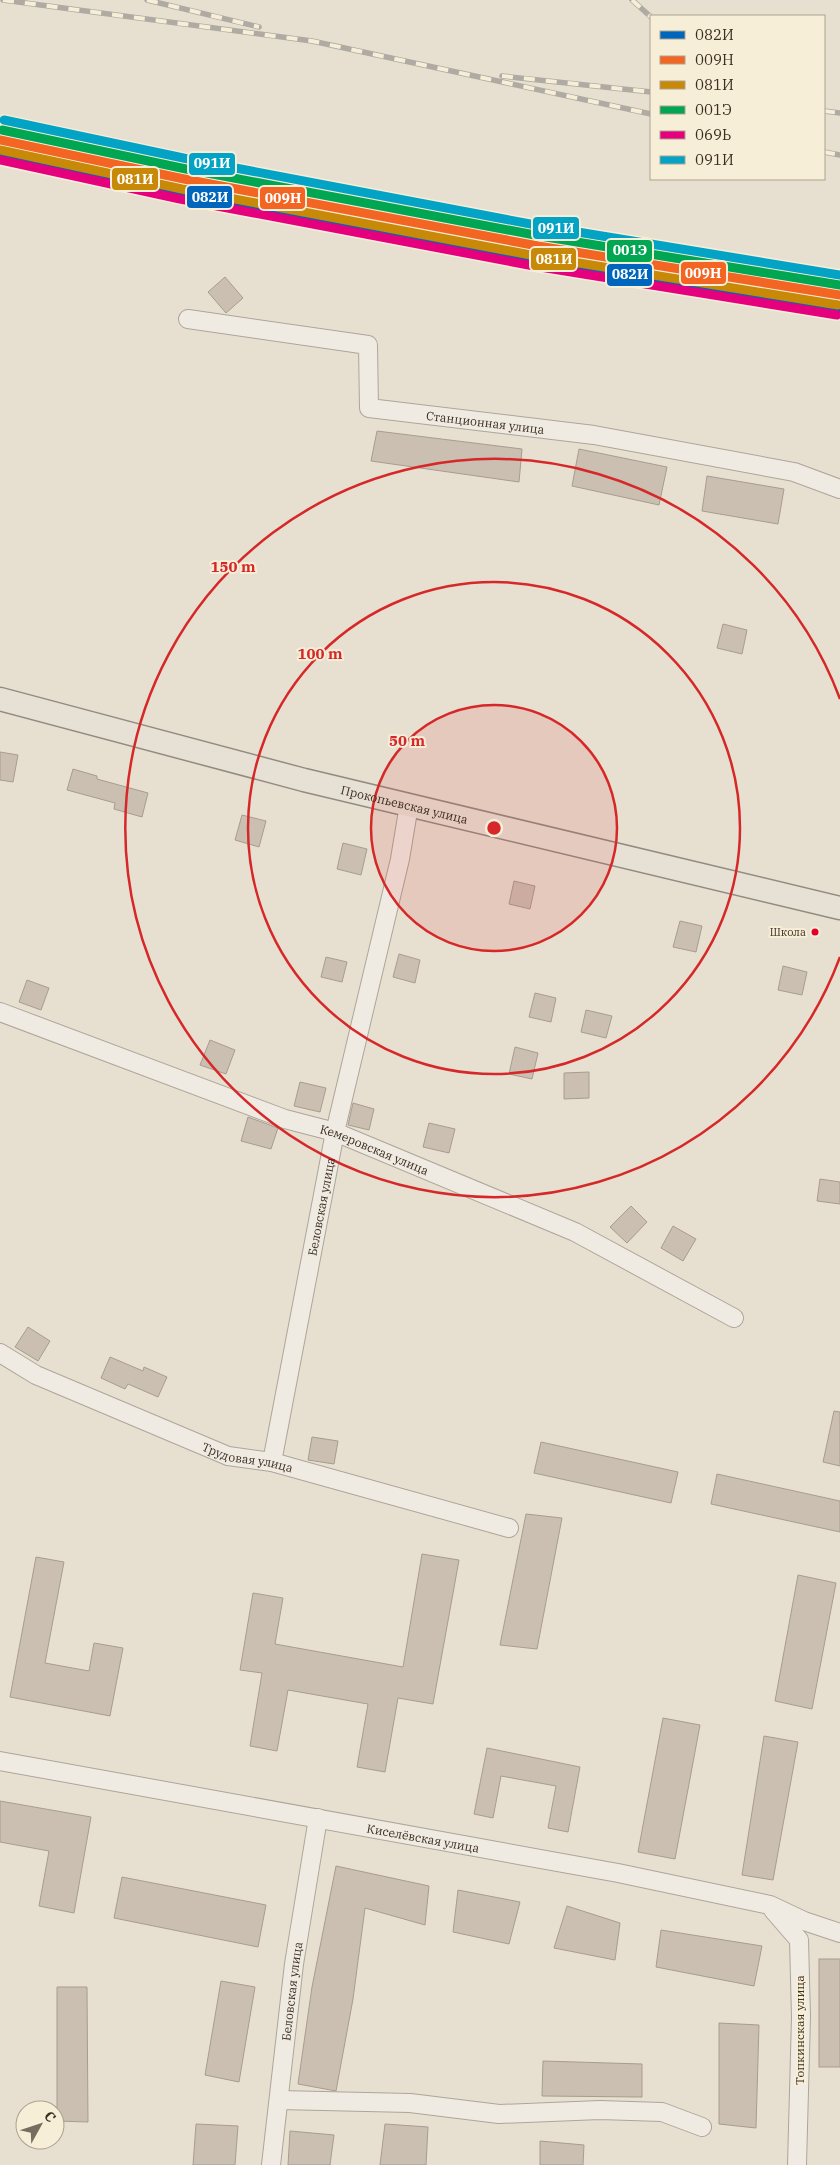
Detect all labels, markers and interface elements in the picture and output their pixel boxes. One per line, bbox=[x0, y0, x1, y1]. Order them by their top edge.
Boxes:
legend bbox=[650, 15, 825, 180]
text: 082И bbox=[695, 25, 734, 44]
text: 009Н bbox=[695, 50, 734, 69]
text: 081И bbox=[695, 75, 734, 94]
text: 001Э bbox=[695, 100, 732, 119]
text: 069Ь bbox=[695, 125, 731, 144]
text: 091И bbox=[695, 150, 734, 169]
line badge: 091И bbox=[188, 152, 236, 176]
text: 091И bbox=[194, 154, 230, 172]
line badge: 081И bbox=[111, 167, 159, 191]
text: 081И bbox=[117, 170, 153, 188]
line badge: 082И bbox=[186, 185, 233, 209]
line badge: 009Н bbox=[259, 186, 306, 210]
text: 082И bbox=[192, 188, 228, 206]
text: 009Н bbox=[265, 189, 301, 207]
line badge: 091И bbox=[532, 216, 580, 240]
text: 091И bbox=[538, 219, 574, 237]
line badge: 001Э bbox=[606, 239, 653, 263]
text: 001Э bbox=[613, 241, 647, 259]
line badge: 081И bbox=[530, 247, 577, 271]
text: 081И bbox=[536, 250, 572, 268]
line badge: 009Н bbox=[680, 261, 727, 285]
line badge: 082И bbox=[606, 263, 653, 287]
text: 009Н bbox=[685, 264, 721, 282]
text: 082И bbox=[612, 265, 648, 283]
street label: Станционная улица bbox=[425, 407, 546, 437]
text: 150 m bbox=[210, 557, 256, 576]
text: 100 m bbox=[297, 644, 343, 663]
text: 50 m bbox=[389, 731, 425, 750]
street label: Прокопьевская улица bbox=[340, 782, 470, 827]
centre of rings bbox=[485, 819, 503, 837]
place label: Школа bbox=[770, 925, 806, 939]
marker: Школа bbox=[810, 927, 820, 937]
street label: Кемеровская улица bbox=[319, 1121, 431, 1178]
street label: Беловская улица bbox=[304, 1156, 338, 1257]
street label: Трудовая улица bbox=[200, 1438, 295, 1475]
street label: Киселёвская улица bbox=[366, 1820, 481, 1855]
street label: Беловская улица bbox=[278, 1940, 305, 2042]
street label: Топкинская улица bbox=[792, 1975, 807, 2085]
north arrow bbox=[15, 2100, 65, 2150]
text: С bbox=[40, 2107, 60, 2126]

